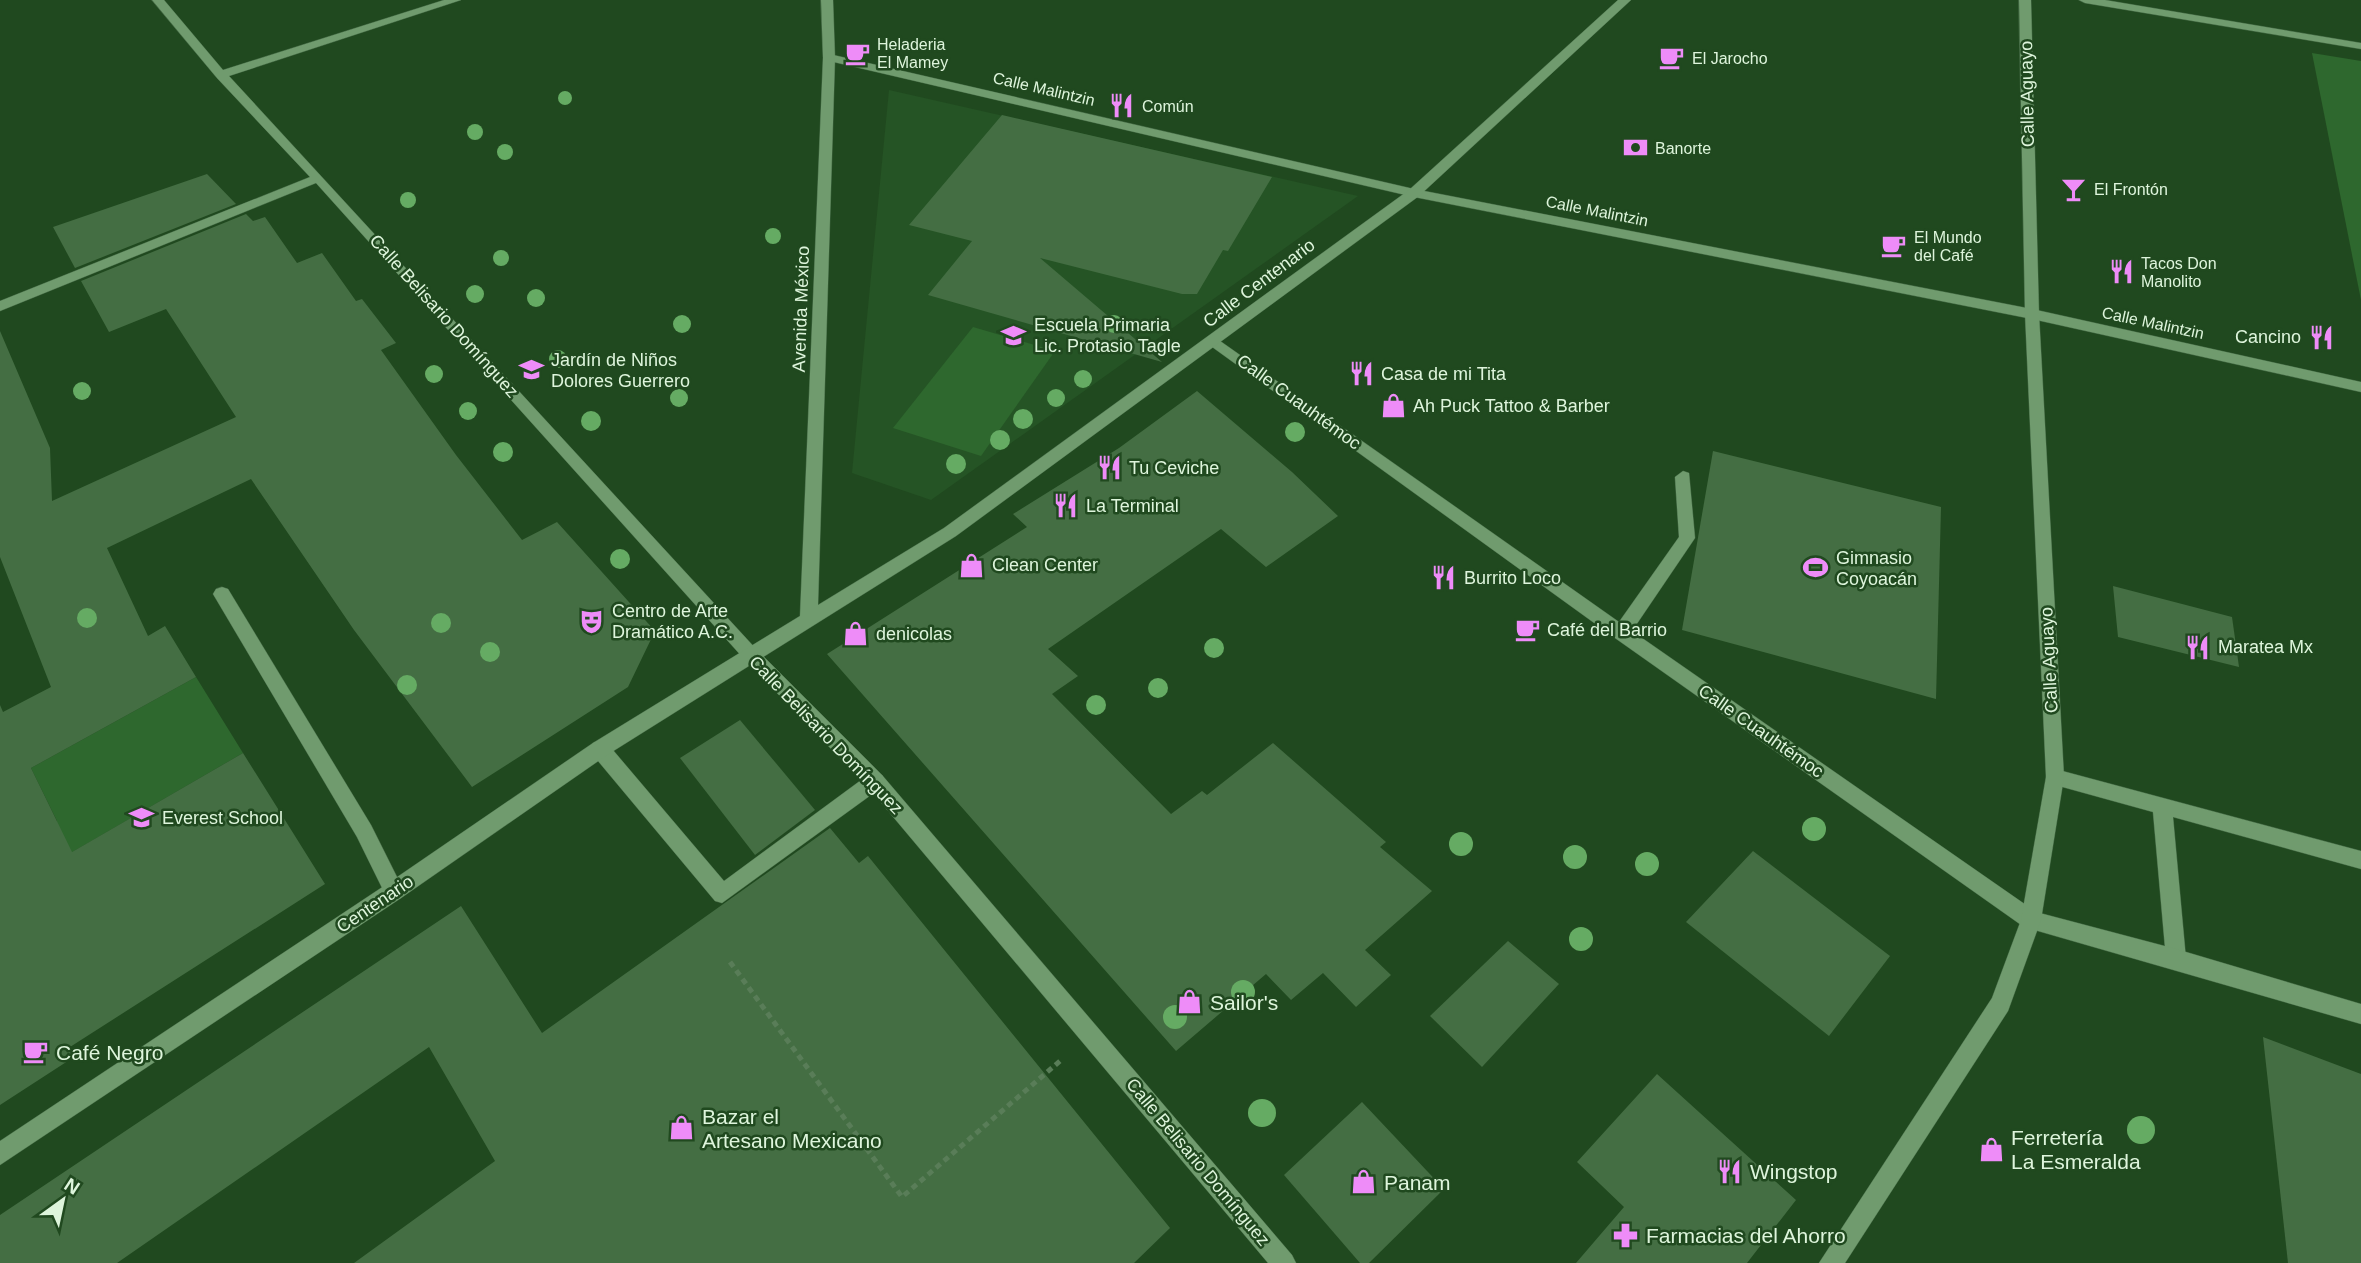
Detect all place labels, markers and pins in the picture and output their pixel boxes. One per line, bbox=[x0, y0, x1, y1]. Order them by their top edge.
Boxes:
place label: Heladeria El Mamey bbox=[877, 36, 948, 71]
cafe icon: Heladeria El Mamey bbox=[843, 39, 871, 67]
cafe icon: El Jarocho bbox=[1658, 44, 1686, 72]
place label: El Jarocho bbox=[1692, 50, 1768, 67]
restaurant icon: Común bbox=[1108, 92, 1136, 120]
place label: Común bbox=[1142, 98, 1194, 115]
bank icon: Banorte bbox=[1621, 134, 1649, 162]
place label: Banorte bbox=[1655, 140, 1711, 157]
bar icon: El Frontón bbox=[2060, 175, 2088, 203]
place label: El Frontón bbox=[2094, 181, 2168, 198]
place label: El Mundo del Café bbox=[1914, 229, 1982, 264]
cafe icon: El Mundo del Café bbox=[1880, 232, 1908, 260]
place label: Tacos Don Manolito bbox=[2141, 255, 2217, 290]
restaurant icon: Tacos Don Manolito bbox=[2107, 258, 2135, 286]
place label: Escuela Primaria Lic. Protasio Tagle bbox=[1034, 315, 1181, 356]
school or university icon: Escuela Primaria Lic. Protasio Tagle bbox=[1000, 321, 1028, 349]
restaurant icon: Cancino bbox=[2307, 323, 2335, 351]
place label: Cancino bbox=[2235, 327, 2301, 347]
place label: Jardín de Niños Dolores Guerrero bbox=[551, 350, 690, 391]
school or university icon: Jardín de Niños Dolores Guerrero bbox=[517, 356, 545, 384]
restaurant icon: Casa de mi Tita bbox=[1347, 360, 1375, 388]
place label: Casa de mi Tita bbox=[1381, 364, 1507, 384]
shop icon: Ah Puck Tattoo & Barber bbox=[1379, 392, 1407, 420]
place label: Ah Puck Tattoo & Barber bbox=[1413, 396, 1610, 416]
restaurant icon: Tu Ceviche bbox=[1095, 454, 1123, 482]
place label: Tu Ceviche bbox=[1129, 458, 1219, 478]
restaurant icon: La Terminal bbox=[1052, 492, 1080, 520]
place label: La Terminal bbox=[1086, 496, 1179, 516]
place label: Gimnasio Coyoacán bbox=[1836, 548, 1917, 589]
shop icon: Clean Center bbox=[958, 551, 986, 579]
sports icon: Gimnasio Coyoacán bbox=[1802, 554, 1830, 582]
place label: Clean Center bbox=[992, 555, 1098, 575]
restaurant icon: Burrito Loco bbox=[1430, 564, 1458, 592]
place label: Burrito Loco bbox=[1464, 568, 1561, 588]
place label: Centro de Arte Dramático A.C. bbox=[612, 601, 733, 642]
theatre icon: Centro de Arte Dramático A.C. bbox=[578, 607, 606, 635]
cafe icon: Café del Barrio bbox=[1513, 616, 1541, 644]
shop icon: denicolas bbox=[842, 620, 870, 648]
place label: Café del Barrio bbox=[1547, 620, 1667, 640]
place label: denicolas bbox=[876, 624, 952, 644]
restaurant icon: Maratea Mx bbox=[2184, 633, 2212, 661]
place label: Maratea Mx bbox=[2218, 637, 2313, 657]
school or university icon: Everest School bbox=[128, 804, 156, 832]
place label: Everest School bbox=[162, 808, 283, 828]
shop icon: Sailor's bbox=[1176, 988, 1204, 1016]
place label: Sailor's bbox=[1210, 991, 1278, 1014]
cafe icon: Café Negro bbox=[22, 1038, 50, 1066]
place label: Café Negro bbox=[56, 1041, 163, 1064]
place label: Bazar el Artesano Mexicano bbox=[702, 1105, 882, 1152]
shop icon: Bazar el Artesano Mexicano bbox=[668, 1114, 696, 1142]
place label: Ferretería La Esmeralda bbox=[2011, 1126, 2141, 1173]
shop icon: Ferretería La Esmeralda bbox=[1977, 1135, 2005, 1163]
restaurant icon: Wingstop bbox=[1716, 1157, 1744, 1185]
place label: Wingstop bbox=[1750, 1160, 1838, 1183]
shop icon: Panam bbox=[1350, 1168, 1378, 1196]
place label: Panam bbox=[1384, 1171, 1451, 1194]
pharmacy icon: Farmacias del Ahorro bbox=[1612, 1221, 1640, 1249]
place label: Farmacias del Ahorro bbox=[1646, 1224, 1846, 1247]

